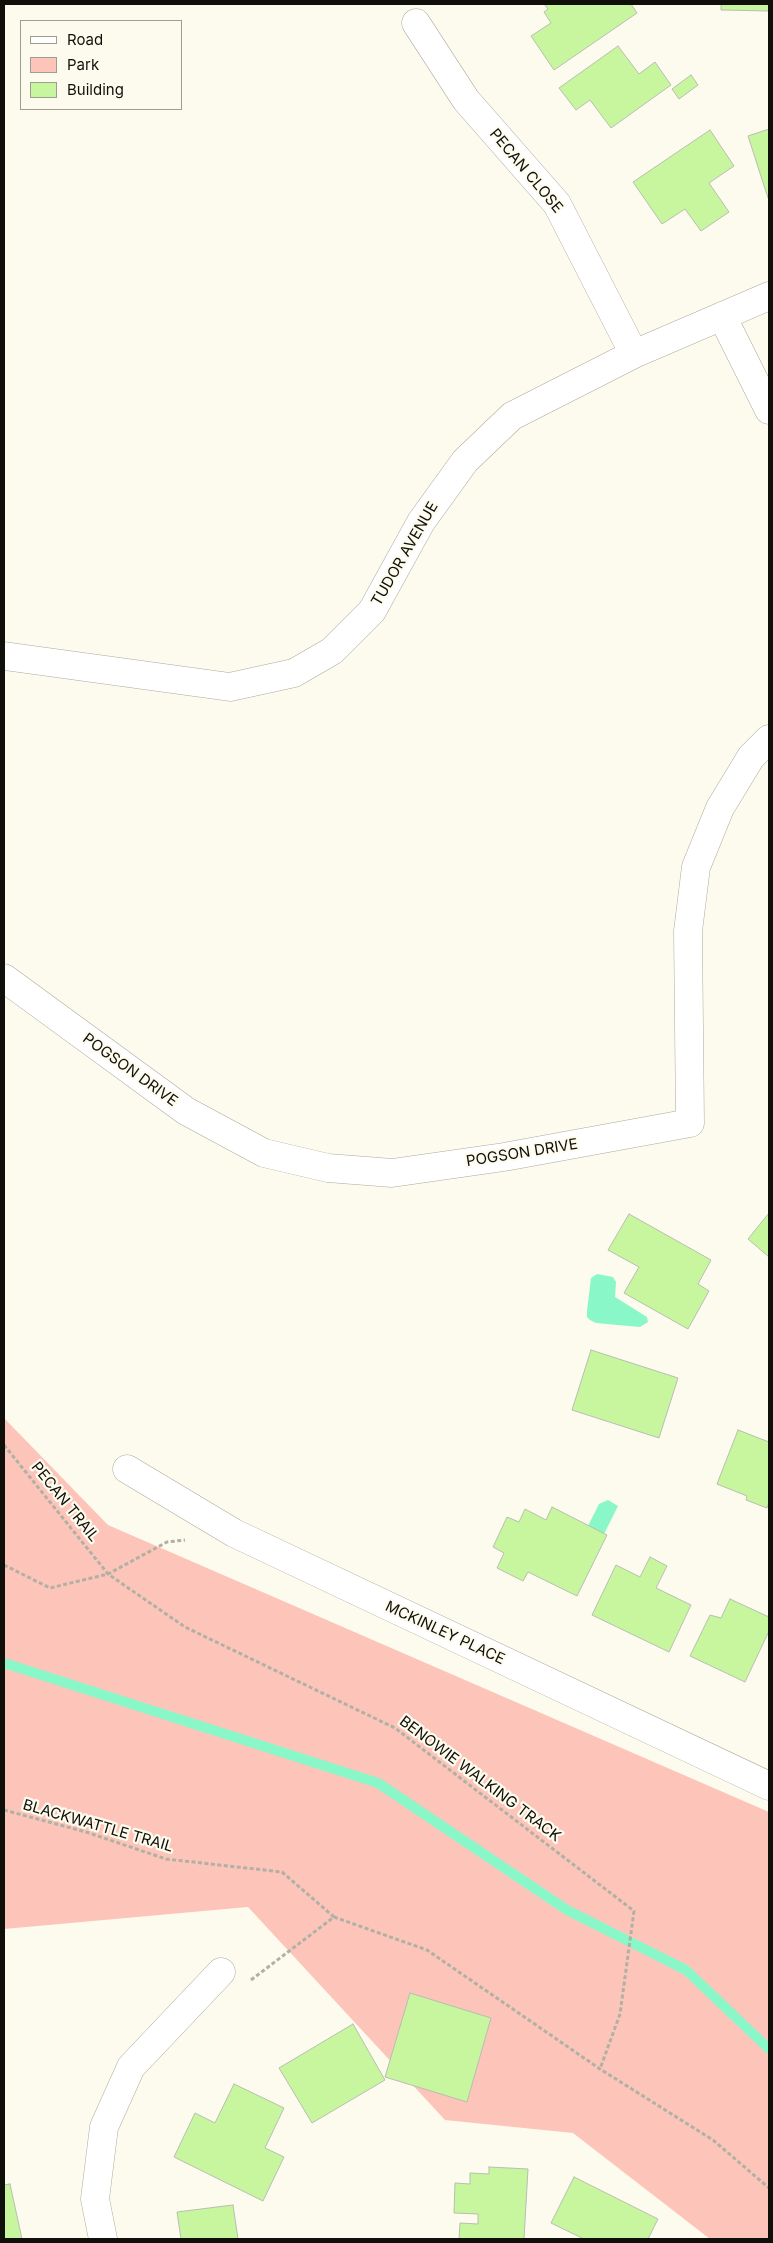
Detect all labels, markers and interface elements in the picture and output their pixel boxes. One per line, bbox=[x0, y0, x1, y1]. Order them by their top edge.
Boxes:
legend bbox=[20, 20, 182, 110]
text: Road bbox=[67, 30, 103, 49]
text: Park bbox=[67, 55, 99, 74]
text: Building bbox=[67, 80, 124, 99]
street label: PECAN CLOSE bbox=[486, 125, 566, 217]
street label: TUDOR AVENUE bbox=[368, 499, 442, 609]
street label: POGSON DRIVE bbox=[79, 1030, 181, 1110]
street label: POGSON DRIVE bbox=[465, 1135, 579, 1171]
street label: PECAN TRAIL bbox=[27, 1459, 103, 1545]
street label: MCKINLEY PLACE bbox=[382, 1597, 508, 1669]
street label: BENOWIE WALKING TRACK bbox=[396, 1712, 564, 1846]
street label: BLACKWATTLE TRAIL bbox=[21, 1796, 175, 1856]

